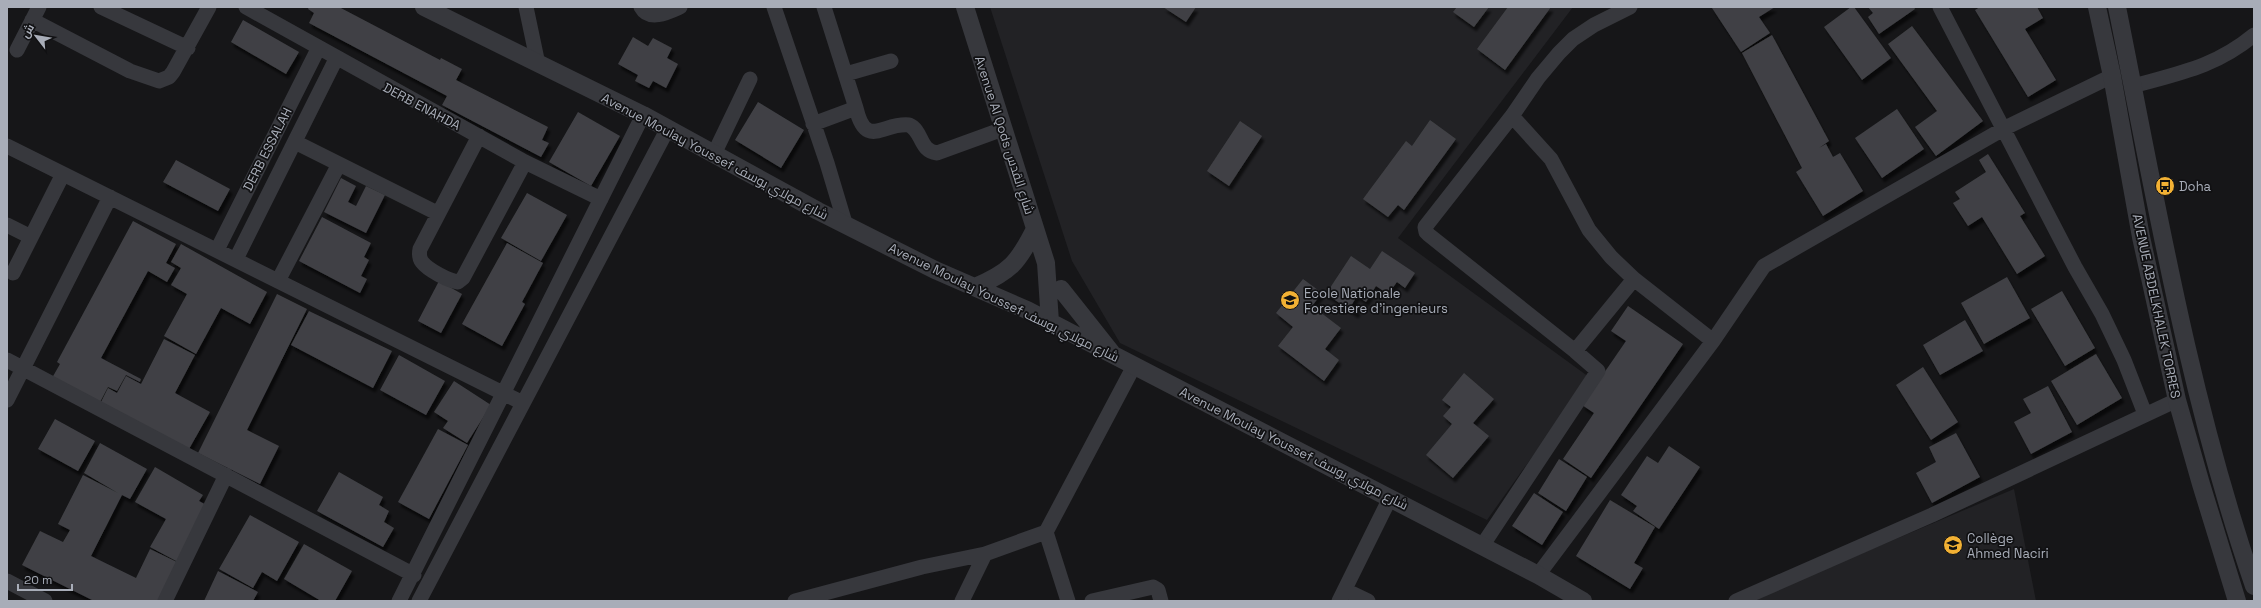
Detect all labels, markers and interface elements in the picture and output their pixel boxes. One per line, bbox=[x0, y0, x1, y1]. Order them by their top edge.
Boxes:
north arrow bbox=[16, 16, 56, 56]
text: ش bbox=[18, 21, 37, 41]
street label: Avenue Al Qods شارع القدس bbox=[971, 54, 1038, 217]
street label: DERB ENAHDA bbox=[380, 79, 463, 134]
street label: Avenue Moulay Youssef شارع مولاي يوسف bbox=[598, 89, 831, 225]
street label: DERB ESSALAH bbox=[239, 105, 296, 194]
bus stop icon: Doha bbox=[2154, 175, 2176, 197]
place label: Doha bbox=[2179, 178, 2212, 195]
street label: AVENUE ABDELKHALEK TORRES bbox=[2129, 212, 2184, 400]
street label: Avenue Moulay Youssef شارع مولاي يوسف bbox=[885, 239, 1122, 368]
place label: Ecole Nationale Forestiere d'ingenieurs bbox=[1304, 285, 1448, 317]
school or university icon: Ecole Nationale Forestiere d'ingenieurs bbox=[1279, 289, 1301, 311]
street label: Avenue Moulay Youssef شارع مولاي يوسف bbox=[1176, 383, 1411, 516]
place label: Collège Ahmed Naciri bbox=[1967, 530, 2049, 562]
school or university icon: Collège Ahmed Naciri bbox=[1942, 534, 1964, 556]
scale bar bbox=[18, 566, 72, 592]
text: 20 m bbox=[24, 572, 52, 588]

